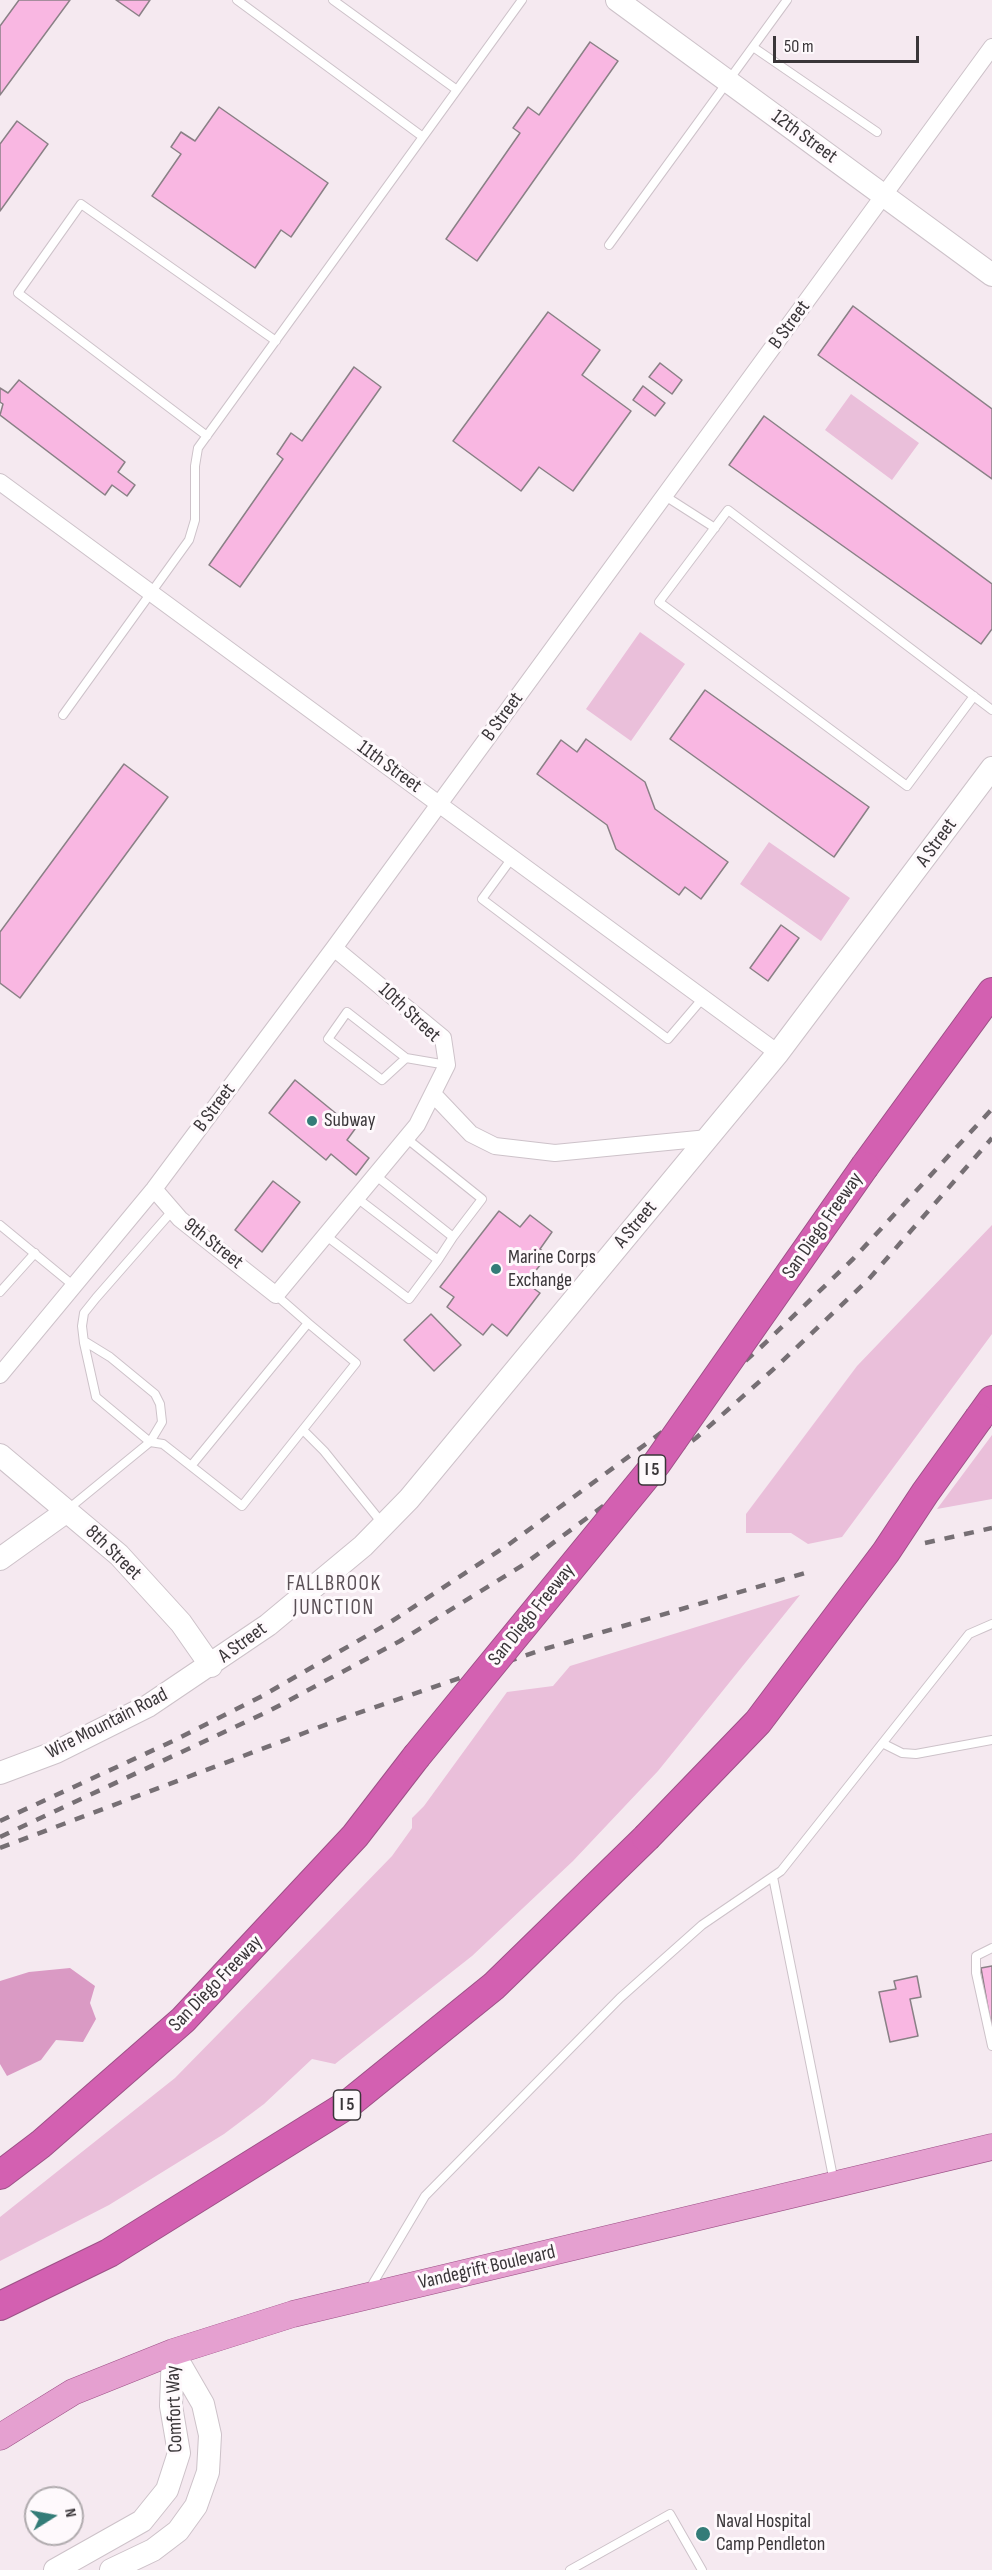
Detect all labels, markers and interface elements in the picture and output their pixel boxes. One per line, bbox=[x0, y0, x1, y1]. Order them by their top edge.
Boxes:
scale bar bbox=[776, 24, 922, 62]
text: 50 m bbox=[784, 36, 814, 57]
street label: 12th Street bbox=[766, 105, 842, 169]
street label: B Street bbox=[764, 296, 816, 354]
street label: B Street bbox=[477, 688, 529, 746]
street label: 11th Street bbox=[352, 736, 426, 798]
street label: A Street bbox=[911, 814, 963, 872]
street label: 10th Street bbox=[373, 978, 445, 1048]
street label: B Street bbox=[189, 1079, 241, 1137]
place label: Subway bbox=[324, 1109, 375, 1133]
marker: Subway bbox=[305, 1114, 319, 1128]
street label: San Diego Freeway bbox=[778, 1168, 868, 1284]
street label: A Street bbox=[609, 1197, 663, 1253]
street label: 9th Street bbox=[178, 1213, 248, 1275]
place label: Marine Corps Exchange bbox=[508, 1246, 596, 1293]
marker: Marine Corps Exchange bbox=[489, 1262, 503, 1276]
road number: I 5 bbox=[638, 1455, 666, 1485]
street label: 8th Street bbox=[80, 1520, 146, 1586]
street label: San Diego Freeway bbox=[484, 1559, 580, 1671]
district label: FALLBROOK JUNCTION bbox=[286, 1572, 382, 1622]
street label: A Street bbox=[214, 1617, 272, 1669]
street label: Wire Mountain Road bbox=[42, 1683, 172, 1765]
street label: San Diego Freeway bbox=[164, 1931, 268, 2037]
road number: I 5 bbox=[334, 2090, 360, 2120]
street label: Vandegrift Boulevard bbox=[416, 2241, 558, 2295]
street label: Comfort Way bbox=[161, 2365, 189, 2453]
north arrow bbox=[24, 2486, 84, 2546]
text: N bbox=[60, 2507, 80, 2519]
place label: Naval Hospital Camp Pendleton bbox=[716, 2510, 825, 2557]
marker: Naval Hospital Camp Pendleton bbox=[694, 2525, 712, 2543]

